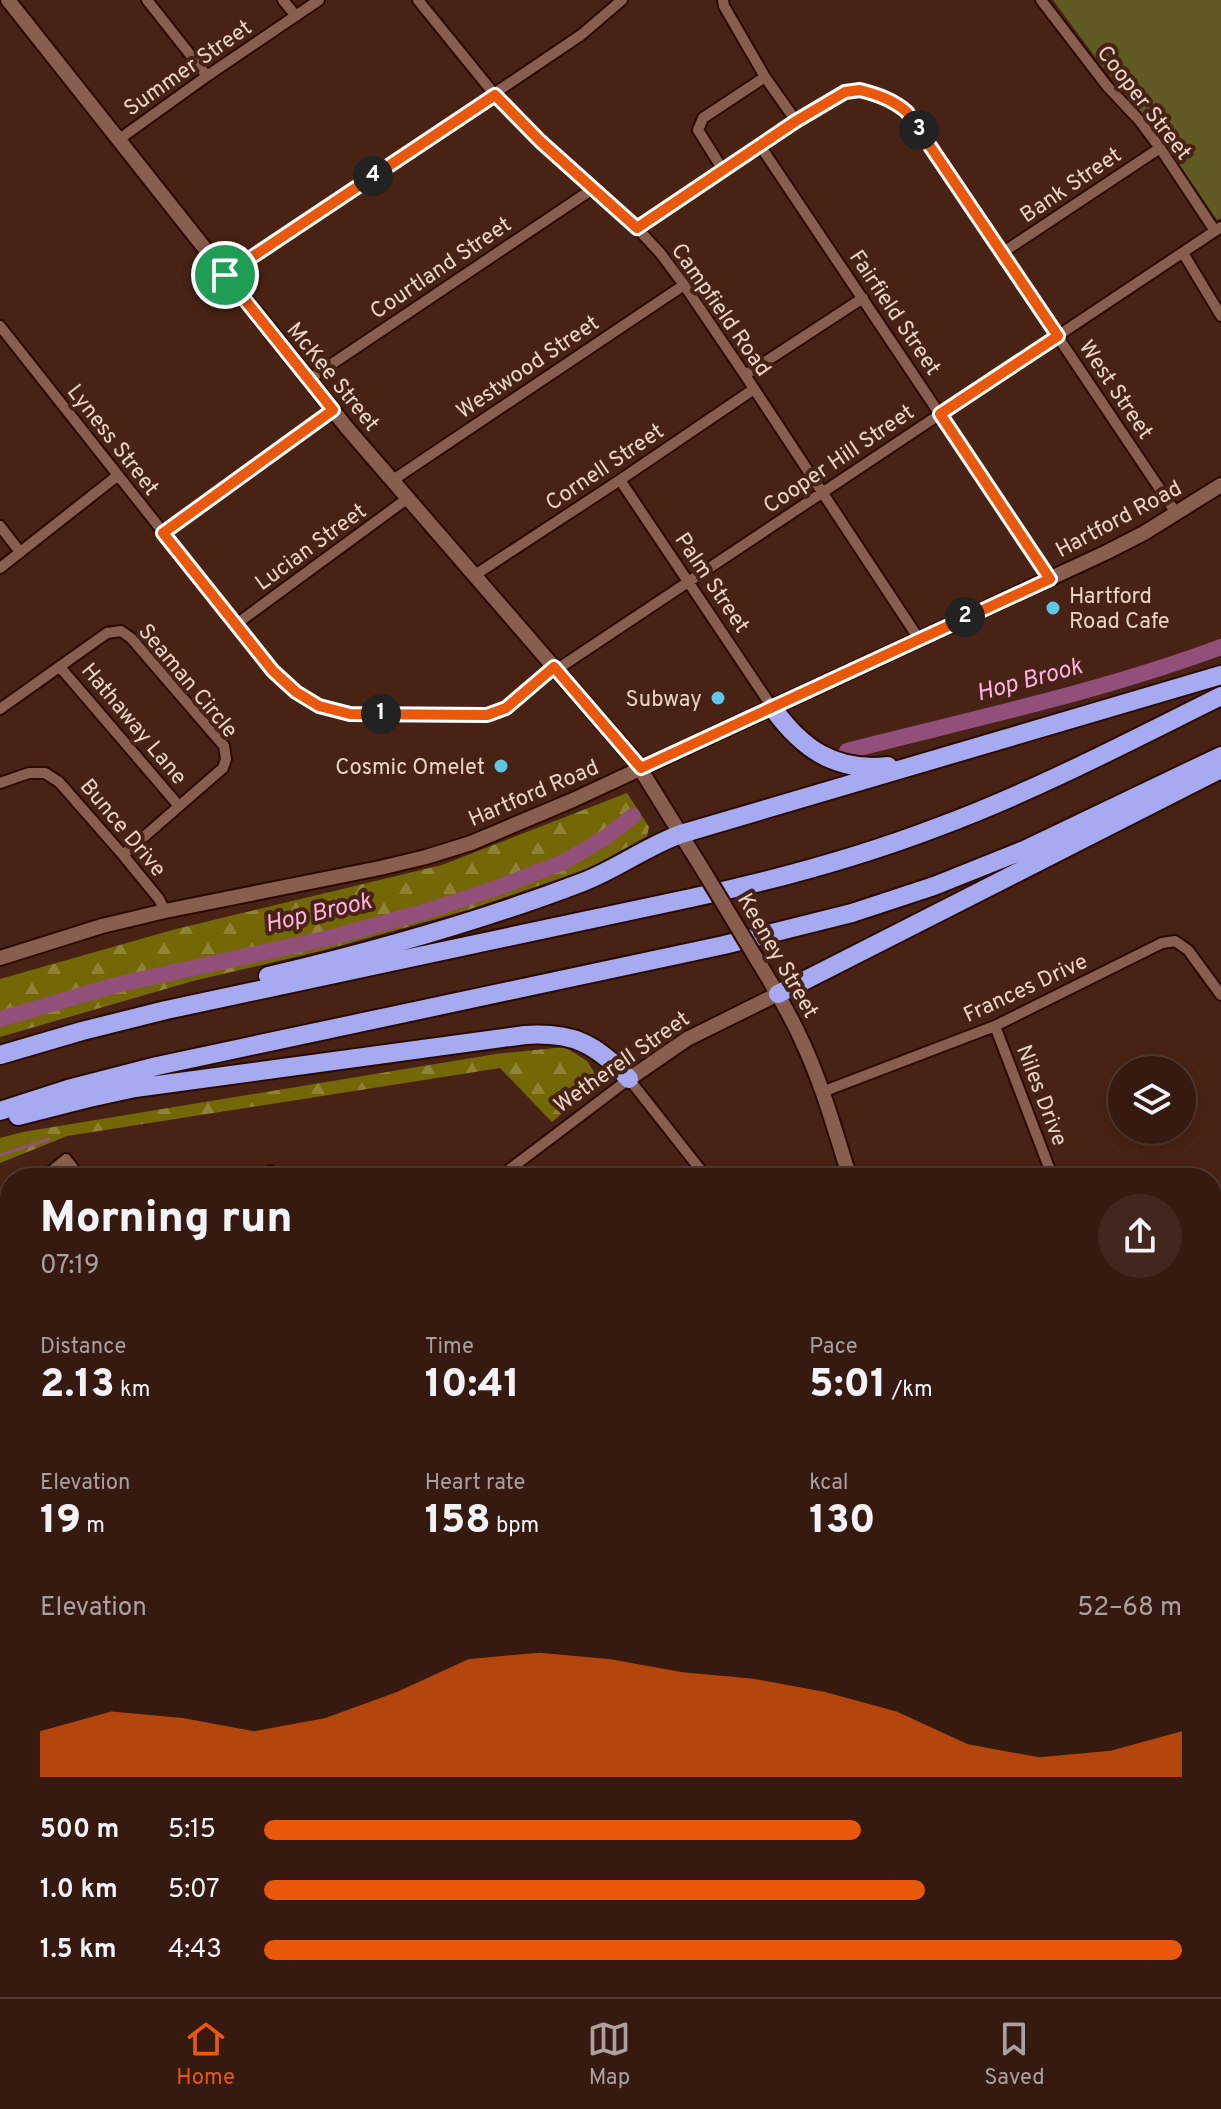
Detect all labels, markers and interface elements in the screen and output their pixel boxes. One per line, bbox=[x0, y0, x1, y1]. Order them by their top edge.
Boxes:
street label: Summer Street bbox=[119, 15, 258, 123]
street label: Cooper Street bbox=[1090, 41, 1196, 166]
pin: 3 bbox=[899, 110, 939, 150]
text: 3 bbox=[912, 116, 926, 143]
street label: Bank Street bbox=[1016, 142, 1127, 230]
pin: 4 bbox=[353, 156, 393, 196]
text: 4 bbox=[366, 162, 380, 189]
street label: Courtland Street bbox=[366, 212, 517, 326]
street label: Campfield Road bbox=[664, 239, 776, 382]
pin bbox=[191, 241, 259, 309]
street label: Fairfield Street bbox=[842, 246, 946, 381]
icon: arrive bbox=[203, 253, 247, 297]
street label: Westwood Street bbox=[452, 310, 605, 426]
street label: McKee Street bbox=[280, 318, 384, 438]
street label: West Street bbox=[1072, 336, 1158, 445]
street label: Lyness Street bbox=[60, 379, 164, 502]
street label: Cooper Hill Street bbox=[759, 400, 920, 520]
street label: Cornell Street bbox=[541, 419, 670, 518]
street label: Hartford Road bbox=[1051, 476, 1187, 565]
street label: Lucian Street bbox=[250, 499, 372, 597]
street label: Palm Street bbox=[668, 528, 754, 639]
place label: Hartford Road Cafe bbox=[1069, 584, 1170, 636]
pin: 2 bbox=[945, 597, 985, 637]
marker: Hartford Road Cafe bbox=[1044, 599, 1062, 617]
text: 2 bbox=[958, 603, 972, 630]
street label: Seaman Circle bbox=[131, 619, 243, 744]
water label: Hop Brook bbox=[973, 652, 1087, 709]
street label: Hathaway Lane bbox=[74, 658, 192, 791]
place label: Subway bbox=[626, 687, 702, 714]
marker: Subway bbox=[709, 689, 727, 707]
pin: 1 bbox=[361, 694, 401, 734]
text: 1 bbox=[377, 700, 385, 727]
place label: Cosmic Omelet bbox=[335, 755, 485, 782]
street label: Hartford Road bbox=[465, 755, 603, 834]
marker: Cosmic Omelet bbox=[492, 757, 510, 775]
street label: Bunce Drive bbox=[73, 774, 171, 883]
water label: Hop Brook bbox=[262, 887, 376, 941]
street label: Keeney Street bbox=[730, 889, 823, 1024]
street label: Frances Drive bbox=[960, 949, 1092, 1030]
street label: Wetherell Street bbox=[549, 1006, 695, 1120]
street label: Niles Drive bbox=[1009, 1042, 1072, 1150]
map controls bbox=[1108, 1056, 1196, 1144]
button: layers bbox=[1108, 1056, 1196, 1144]
text: Morning run bbox=[40, 1192, 293, 1248]
button: share bbox=[1098, 1194, 1182, 1278]
text: 07:19 bbox=[40, 1250, 100, 1283]
text: Distance bbox=[40, 1334, 126, 1361]
text: Time bbox=[425, 1334, 474, 1361]
text: Pace bbox=[809, 1334, 858, 1361]
text: 2.13 bbox=[40, 1361, 115, 1411]
text: 10:41 bbox=[425, 1361, 520, 1411]
text: 5:01 bbox=[809, 1361, 886, 1411]
text: km bbox=[115, 1377, 150, 1404]
text: /km bbox=[886, 1377, 933, 1404]
text: Elevation bbox=[40, 1470, 130, 1497]
text: Heart rate bbox=[425, 1470, 525, 1497]
text: kcal bbox=[809, 1470, 848, 1497]
text: 19 bbox=[40, 1497, 81, 1547]
text: 158 bbox=[425, 1497, 491, 1547]
text: 130 bbox=[809, 1497, 875, 1547]
text: m bbox=[81, 1513, 105, 1540]
text: bpm bbox=[491, 1513, 539, 1540]
text: Elevation bbox=[40, 1592, 147, 1625]
text: 52–68 m bbox=[1077, 1592, 1182, 1625]
text: 500 m bbox=[40, 1814, 119, 1847]
text: 5:15 bbox=[168, 1814, 216, 1847]
text: 1.0 km bbox=[40, 1874, 118, 1907]
text: 5:07 bbox=[168, 1874, 219, 1907]
text: 1.5 km bbox=[40, 1934, 117, 1967]
text: 4:43 bbox=[168, 1934, 222, 1967]
tab: Home bbox=[176, 2017, 235, 2092]
tab: Map bbox=[587, 2017, 631, 2092]
tab: Saved bbox=[984, 2017, 1045, 2092]

